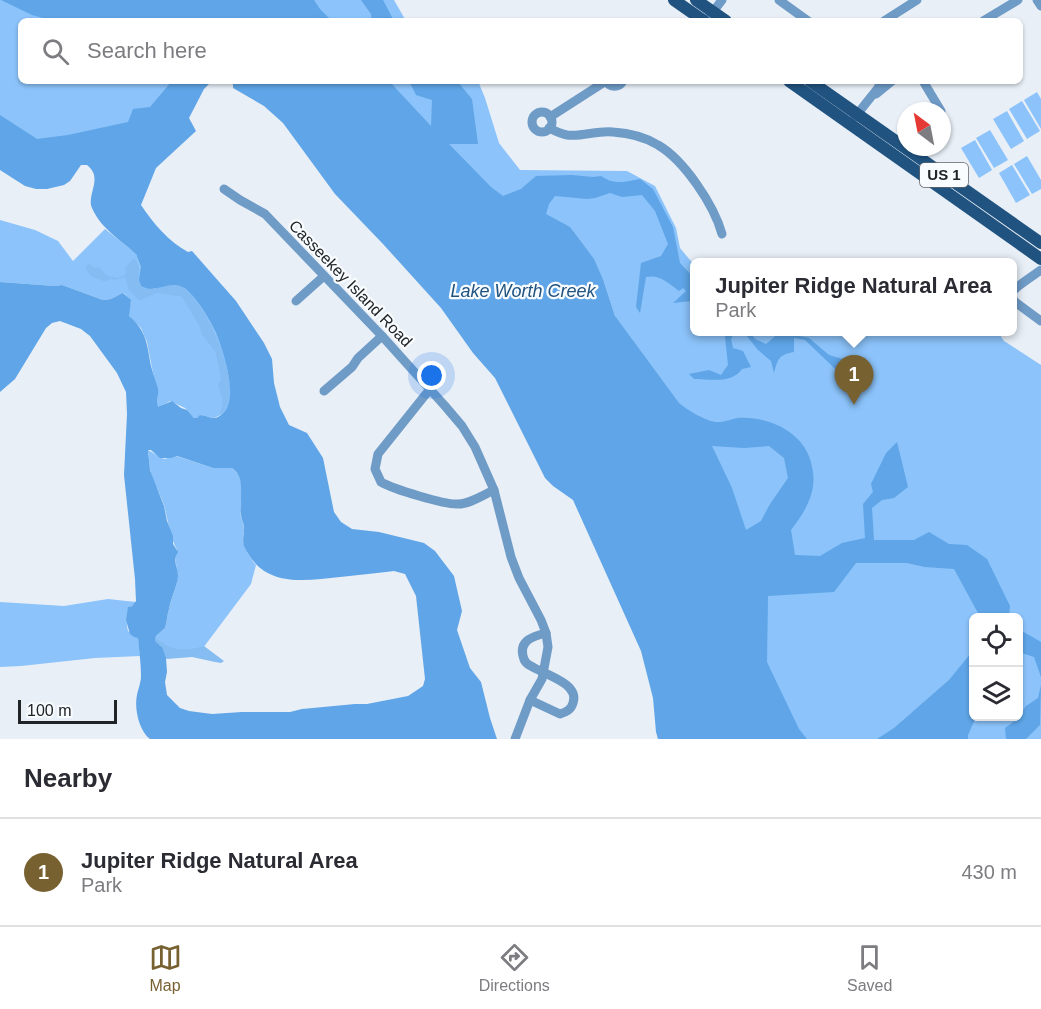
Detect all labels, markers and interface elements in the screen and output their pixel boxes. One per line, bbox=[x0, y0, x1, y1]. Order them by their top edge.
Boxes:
search box bbox=[18, 18, 1023, 84]
icon: search bbox=[39, 35, 72, 68]
text: Search here bbox=[87, 38, 207, 63]
north arrow bbox=[897, 102, 951, 156]
road number: US 1 bbox=[920, 163, 968, 187]
street label: Casseekey Island Road bbox=[286, 217, 415, 350]
popup bbox=[690, 258, 1017, 336]
text: Jupiter Ridge Natural Area bbox=[715, 273, 992, 298]
water label: Lake Worth Creek bbox=[450, 281, 597, 301]
text: Park bbox=[715, 299, 756, 321]
pin: 1 bbox=[834, 356, 874, 405]
your location bbox=[417, 361, 446, 390]
map controls bbox=[969, 613, 1023, 721]
button: locate bbox=[969, 613, 1023, 667]
button: layers bbox=[969, 667, 1023, 721]
scale bar bbox=[18, 697, 117, 724]
text: 100 m bbox=[27, 702, 71, 719]
text: Nearby bbox=[24, 763, 112, 793]
text: Jupiter Ridge Natural Area bbox=[81, 848, 358, 873]
text: 1 bbox=[38, 861, 49, 883]
text: 430 m bbox=[961, 861, 1017, 883]
text: Park bbox=[81, 874, 122, 896]
tab: Map bbox=[149, 941, 182, 995]
tab: Directions bbox=[479, 941, 550, 995]
tab: Saved bbox=[847, 941, 892, 995]

